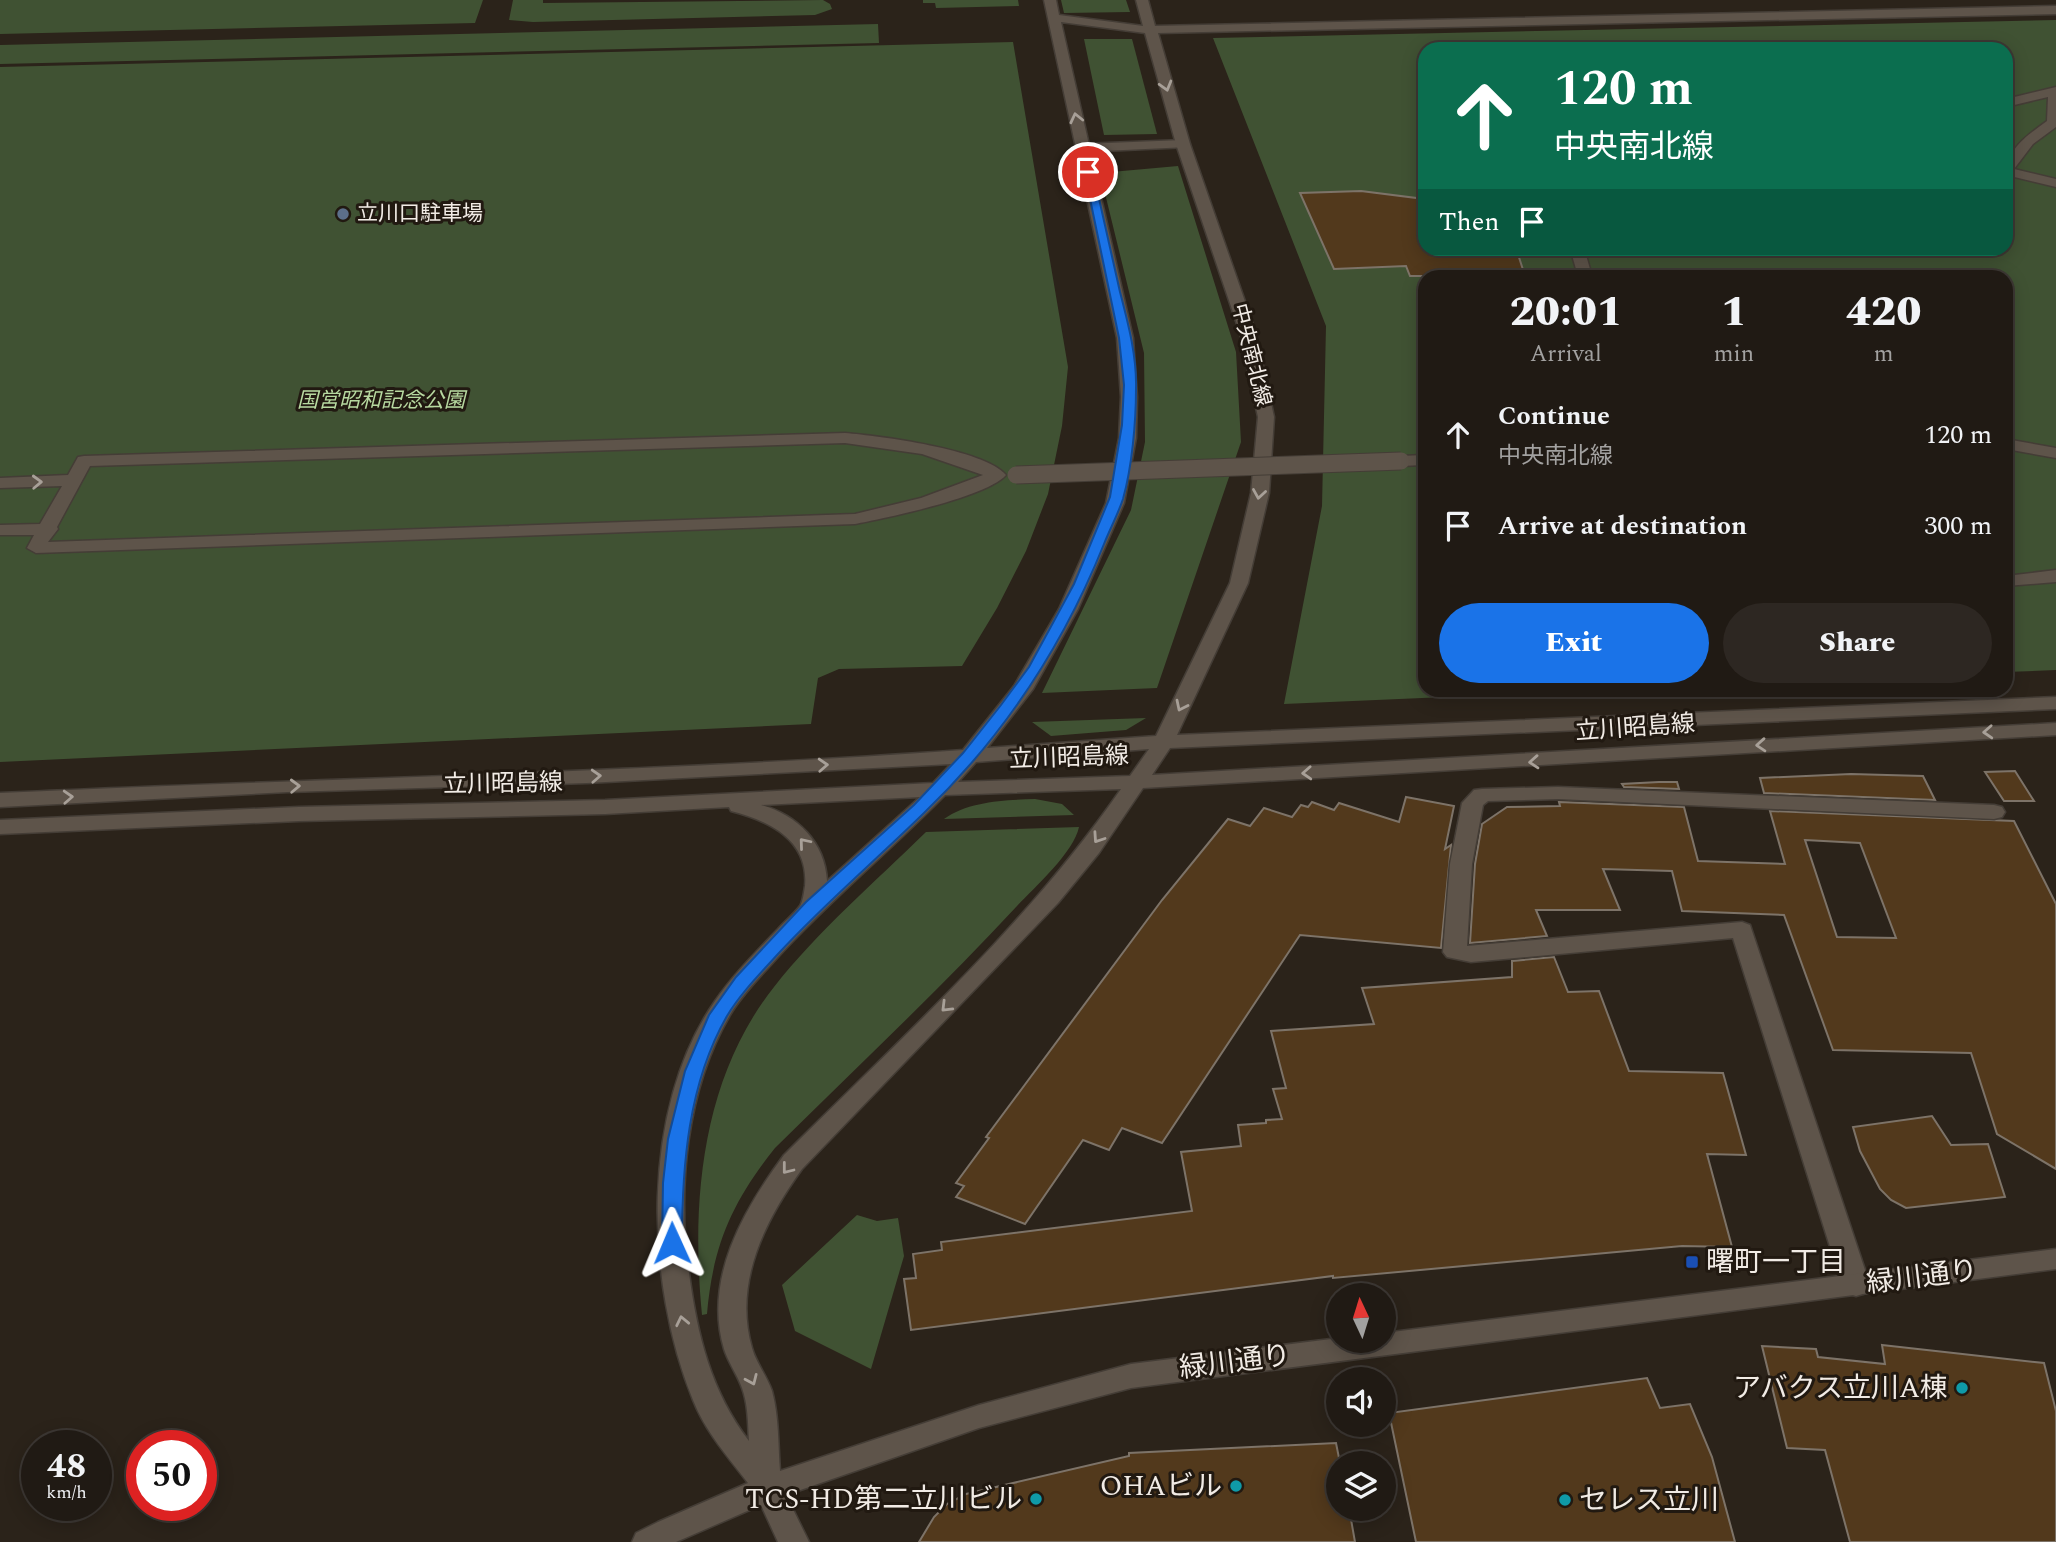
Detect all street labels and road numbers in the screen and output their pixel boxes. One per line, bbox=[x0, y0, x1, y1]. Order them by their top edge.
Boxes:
street label: 中央南北線 bbox=[1223, 300, 1279, 410]
street label: 立川昭島線 bbox=[1574, 706, 1696, 750]
street label: 立川昭島線 bbox=[1008, 738, 1130, 778]
street label: 立川昭島線 bbox=[443, 765, 563, 803]
street label: 緑川通り bbox=[1864, 1249, 1980, 1305]
street label: 緑川通り bbox=[1177, 1334, 1293, 1390]

